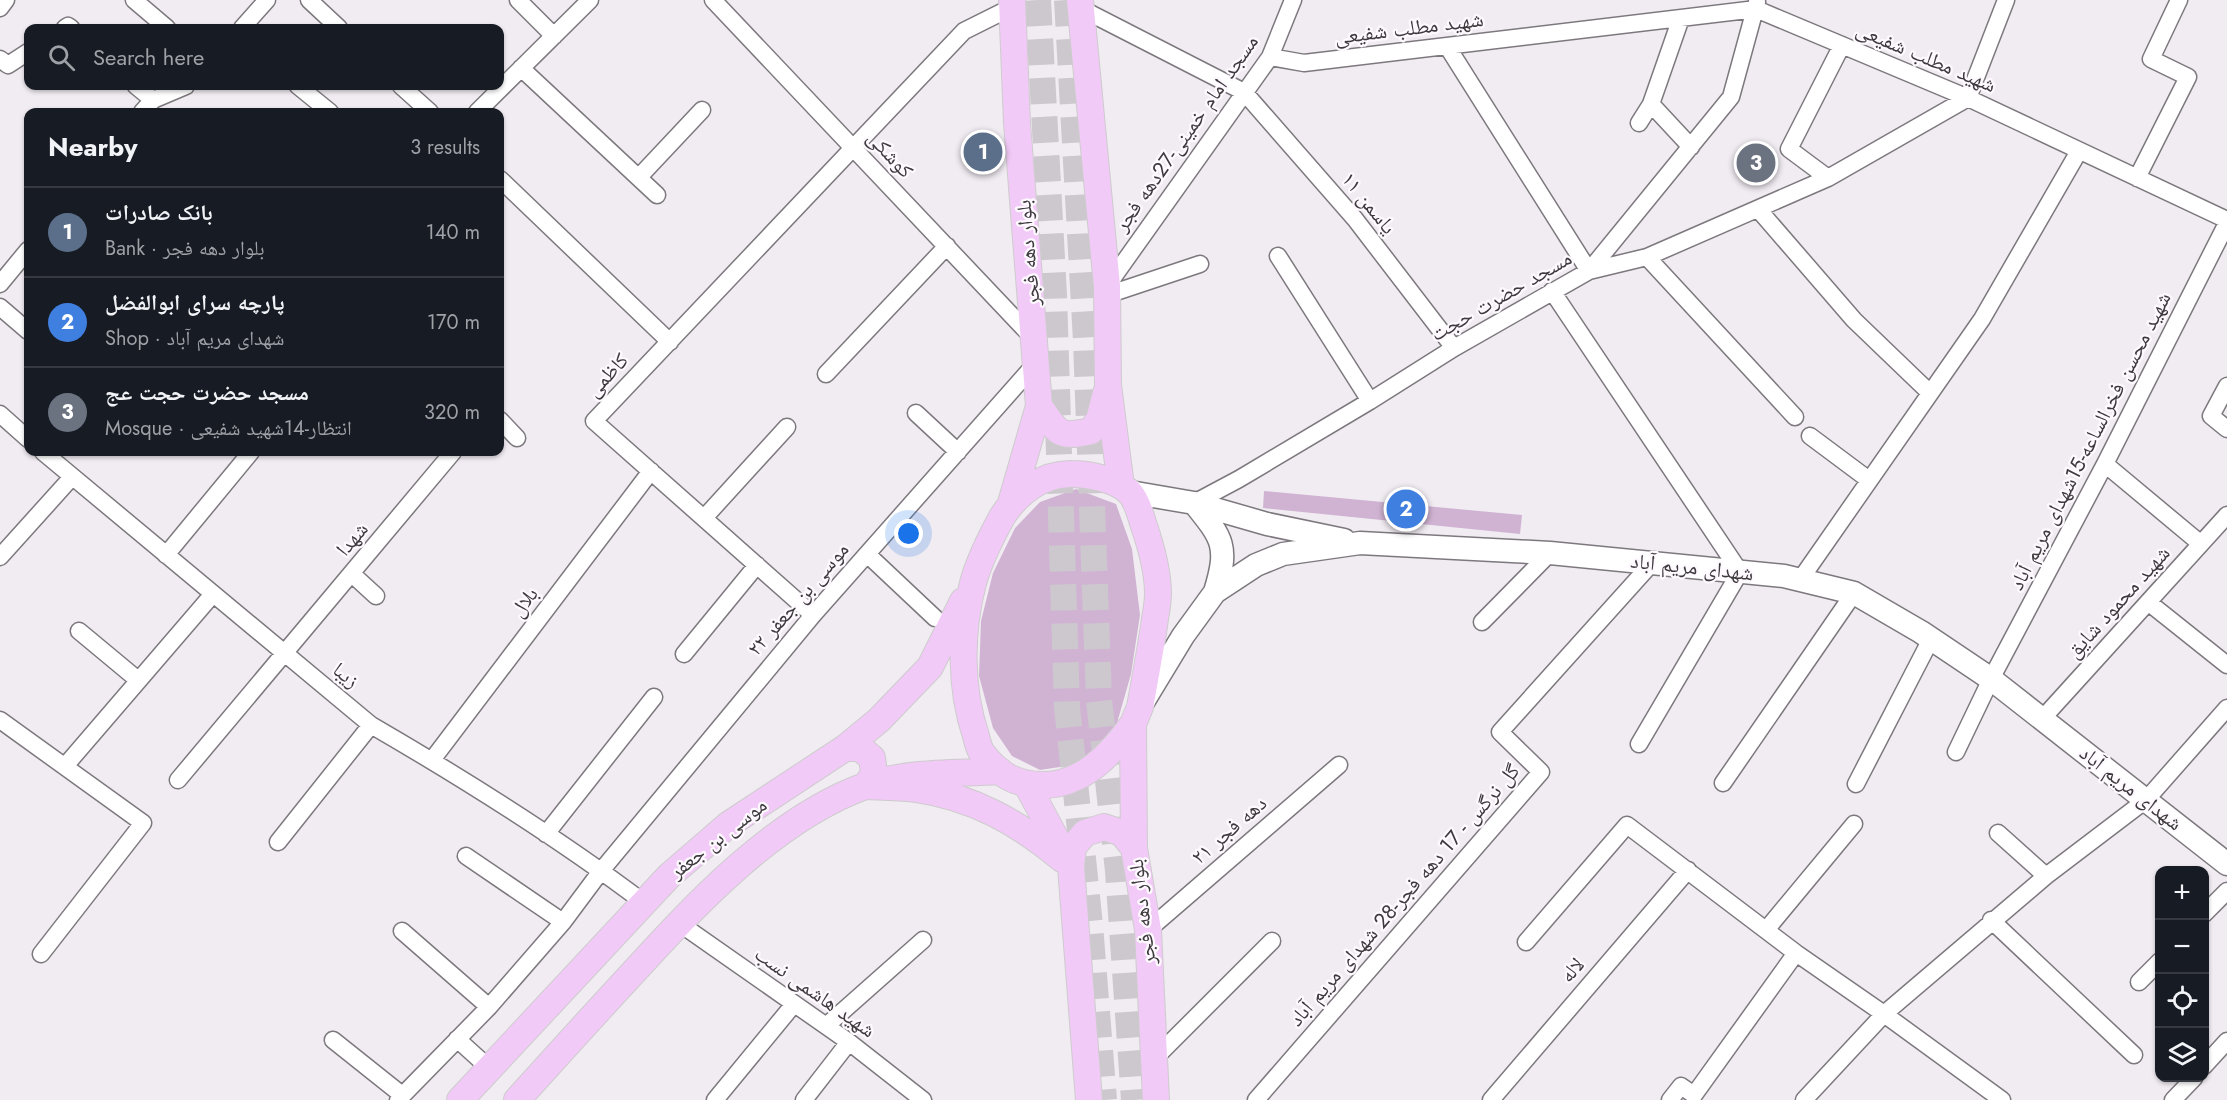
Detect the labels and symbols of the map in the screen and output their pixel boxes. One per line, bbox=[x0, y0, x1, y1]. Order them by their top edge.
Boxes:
street label: شهید مطلب شفیعی bbox=[1333, 4, 1485, 52]
street label: شهید مطلب شفیعی bbox=[1851, 14, 2001, 100]
street label: مسجد امام خمینی-27دهه فجر bbox=[1106, 28, 1265, 238]
street label: کوشکی bbox=[860, 123, 920, 185]
pin: 1 bbox=[964, 130, 1002, 174]
pin: 3 bbox=[1736, 140, 1776, 186]
street label: یاسمن ۱۱ bbox=[1335, 165, 1403, 241]
street label: بلوار دهه فجر bbox=[1008, 199, 1048, 308]
street label: مسجد حضرت حجت bbox=[1425, 243, 1577, 349]
street label: شهید محسن فخرالساعه-15شهدای مریم آباد bbox=[2002, 287, 2178, 595]
street label: کاظمی bbox=[579, 346, 636, 404]
pin: 2 bbox=[1386, 486, 1426, 532]
street label: شهدا bbox=[329, 515, 375, 563]
your location bbox=[894, 519, 923, 548]
street label: موسی بن جعفر ۲۲ bbox=[740, 536, 856, 662]
street label: شهید محمود شایق bbox=[2059, 539, 2177, 665]
street label: شهدای مریم آباد bbox=[1629, 546, 1755, 588]
street label: بلال bbox=[503, 581, 545, 623]
street label: زیبا bbox=[326, 655, 366, 695]
street label: شهدای مریم آباد bbox=[2073, 738, 2189, 838]
street label: گل نرگس - 17 دهه فجر-28 شهدای مریم آباد bbox=[1281, 757, 1527, 1033]
street label: دهه فجر ۲۱ bbox=[1185, 789, 1273, 871]
street label: موسی بن جعفر bbox=[662, 790, 773, 886]
street label: بلوار دهه فجر bbox=[1121, 857, 1164, 968]
street label: شهید هاشمی نسب bbox=[748, 939, 882, 1045]
street label: لاله bbox=[1553, 951, 1591, 989]

